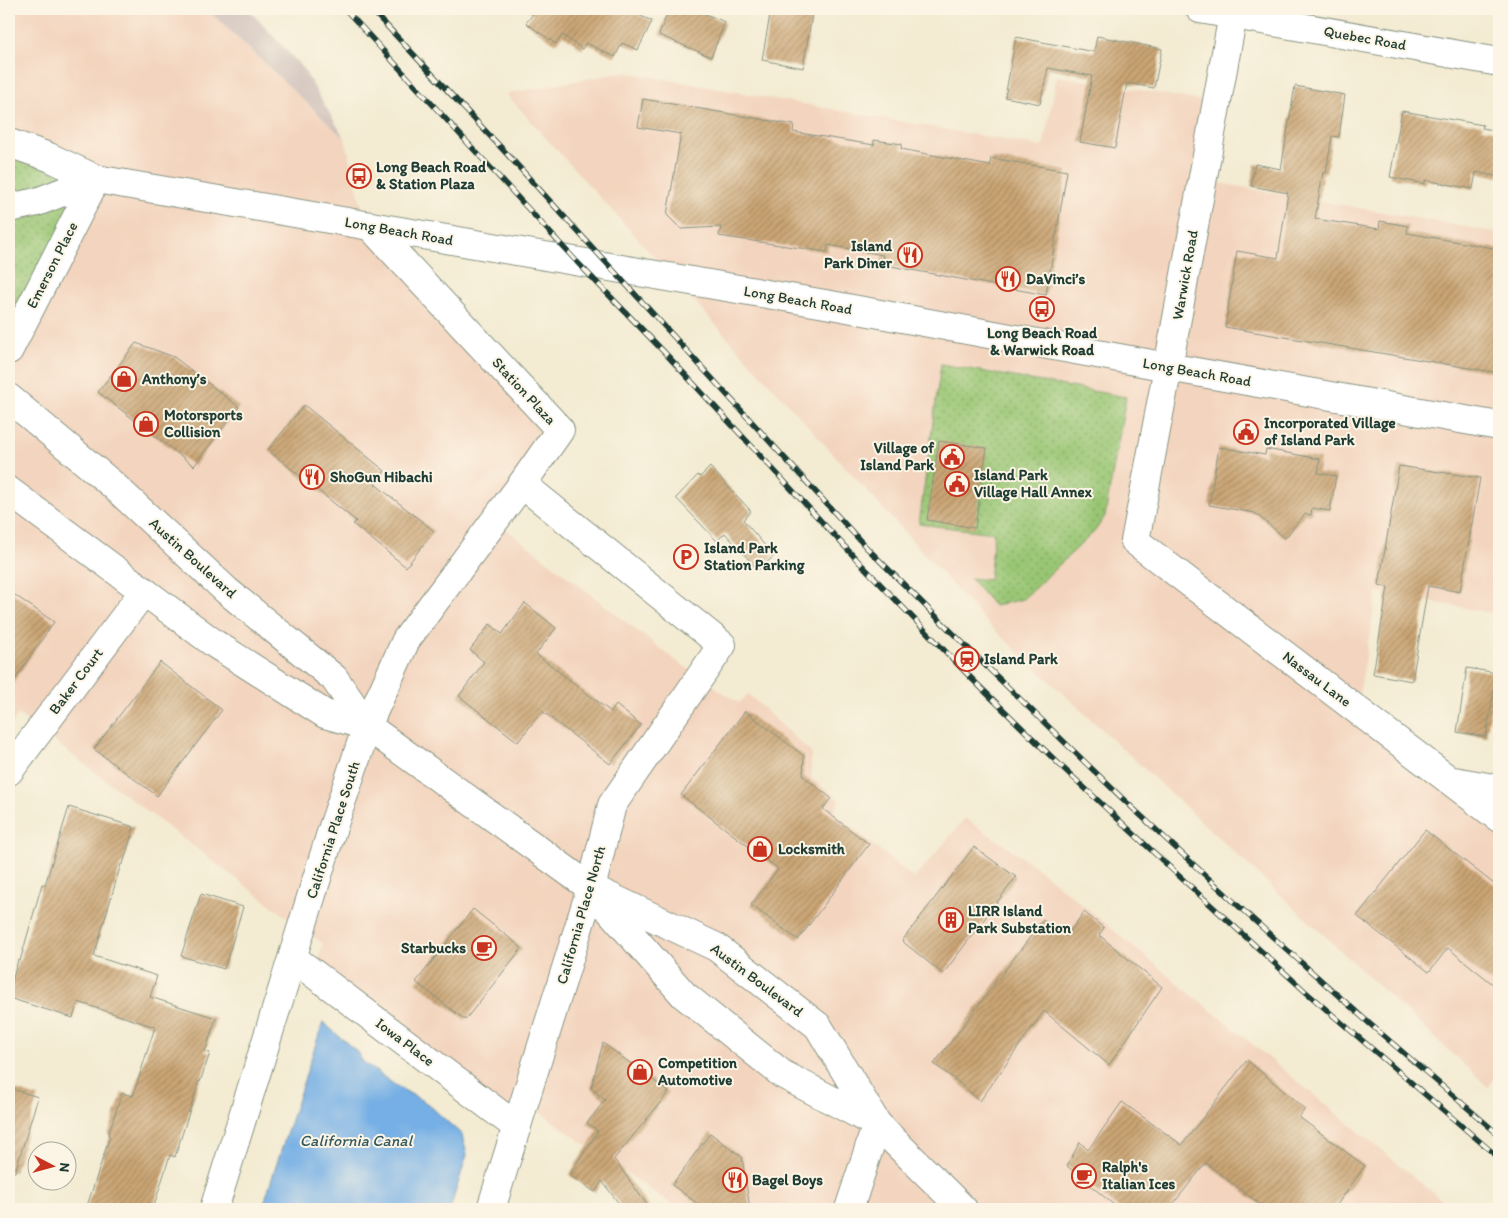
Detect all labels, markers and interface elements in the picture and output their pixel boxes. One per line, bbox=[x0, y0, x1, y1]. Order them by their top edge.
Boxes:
street label: Quebec Road bbox=[1322, 22, 1408, 54]
place label: Long Beach Road & Station Plaza bbox=[376, 158, 487, 193]
bus stop icon: Long Beach Road & Station Plaza bbox=[346, 163, 372, 189]
street label: Long Beach Road bbox=[343, 213, 455, 249]
street label: Emerson Place bbox=[22, 219, 82, 311]
street label: Warwick Road bbox=[1168, 229, 1202, 321]
place label: Island Park Diner bbox=[824, 237, 893, 272]
restaurant icon: Island Park Diner bbox=[897, 242, 923, 268]
restaurant icon: DaVinci’s bbox=[995, 266, 1021, 292]
place label: DaVinci’s bbox=[1026, 270, 1085, 288]
street label: Long Beach Road bbox=[742, 282, 854, 318]
bus stop icon: Long Beach Road & Warwick Road bbox=[1029, 296, 1055, 322]
place label: Long Beach Road & Warwick Road bbox=[987, 324, 1098, 359]
street label: Station Plaza bbox=[488, 354, 560, 429]
street label: Long Beach Road bbox=[1141, 354, 1253, 390]
shop icon: Anthony’s bbox=[111, 366, 137, 392]
place label: Anthony’s bbox=[141, 370, 207, 389]
place label: Motorsports Collision bbox=[164, 406, 243, 441]
shop icon: Motorsports Collision bbox=[133, 411, 159, 437]
place label: Incorporated Village of Island Park bbox=[1264, 414, 1396, 449]
public building icon: Incorporated Village of Island Park bbox=[1233, 419, 1259, 445]
place label: Village of Island Park bbox=[860, 439, 934, 474]
public building icon: Village of Island Park bbox=[939, 444, 965, 470]
restaurant icon: ShoGun Hibachi bbox=[299, 464, 325, 490]
place label: Island Park Village Hall Annex bbox=[974, 466, 1093, 502]
place label: ShoGun Hibachi bbox=[330, 468, 433, 486]
public building icon: Island Park Village Hall Annex bbox=[944, 471, 970, 497]
street label: Austin Boulevard bbox=[145, 514, 241, 603]
place label: Island Park Station Parking bbox=[704, 539, 805, 575]
parking icon: Island Park Station Parking bbox=[673, 544, 699, 570]
street label: Baker Court bbox=[45, 644, 107, 718]
station icon: Island Park bbox=[954, 646, 980, 672]
street label: Nassau Lane bbox=[1279, 647, 1355, 711]
place label: Island Park bbox=[984, 650, 1058, 668]
street label: California Place South bbox=[302, 759, 364, 901]
shop icon: Locksmith bbox=[747, 836, 773, 862]
place label: Locksmith bbox=[778, 840, 846, 858]
street label: California Place North bbox=[553, 844, 609, 986]
place label: LIRR Island Park Substation bbox=[968, 902, 1072, 937]
building icon: LIRR Island Park Substation bbox=[938, 907, 964, 933]
cafe icon: Starbucks bbox=[471, 935, 497, 961]
place label: Starbucks bbox=[401, 939, 466, 957]
street label: Austin Boulevard bbox=[707, 939, 808, 1021]
street label: Iowa Place bbox=[372, 1014, 438, 1070]
place label: Competition Automotive bbox=[657, 1054, 738, 1089]
shop icon: Competition Automotive bbox=[627, 1059, 653, 1085]
water label: California Canal bbox=[300, 1131, 414, 1150]
north arrow bbox=[28, 1140, 78, 1190]
place label: Ralph's Italian Ices bbox=[1102, 1158, 1176, 1193]
text: N bbox=[55, 1162, 73, 1173]
cafe icon: Ralph's Italian Ices bbox=[1071, 1163, 1097, 1189]
restaurant icon: Bagel Boys bbox=[722, 1167, 748, 1193]
place label: Bagel Boys bbox=[752, 1171, 823, 1190]

